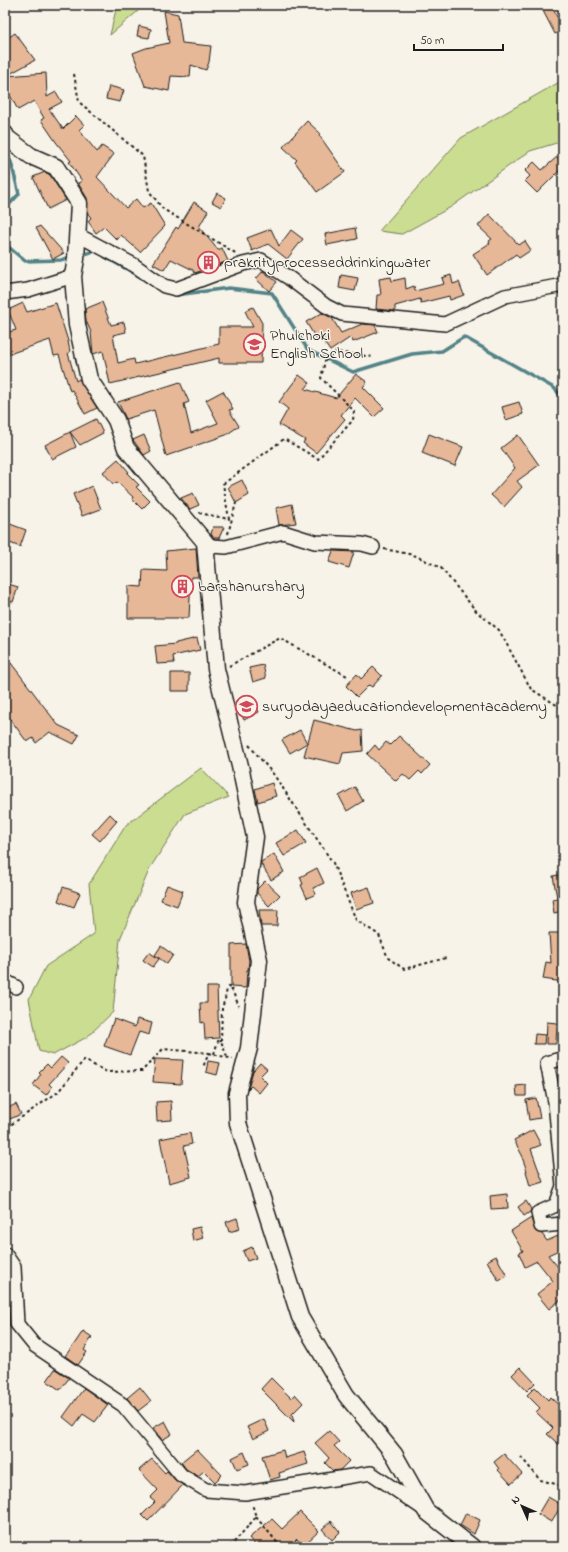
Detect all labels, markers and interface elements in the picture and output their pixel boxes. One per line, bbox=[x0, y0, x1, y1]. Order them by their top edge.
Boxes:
scale bar bbox=[414, 26, 503, 52]
text: 50 m bbox=[420, 32, 444, 50]
building icon: prakrityprocesseddrinkingwater bbox=[196, 250, 222, 276]
place label: prakrityprocesseddrinkingwater bbox=[224, 251, 431, 275]
place label: Phulchoki English School bbox=[270, 324, 364, 366]
school or university icon: Phulchoki English School bbox=[242, 332, 268, 358]
building icon: barshanurshary bbox=[170, 574, 196, 600]
place label: barshanurshary bbox=[198, 575, 305, 599]
school or university icon: suryodayaeducationdevelopmentacademy bbox=[234, 694, 260, 720]
place label: suryodayaeducationdevelopmentacademy bbox=[262, 695, 547, 719]
north arrow bbox=[502, 1486, 542, 1526]
text: N bbox=[507, 1491, 524, 1508]

